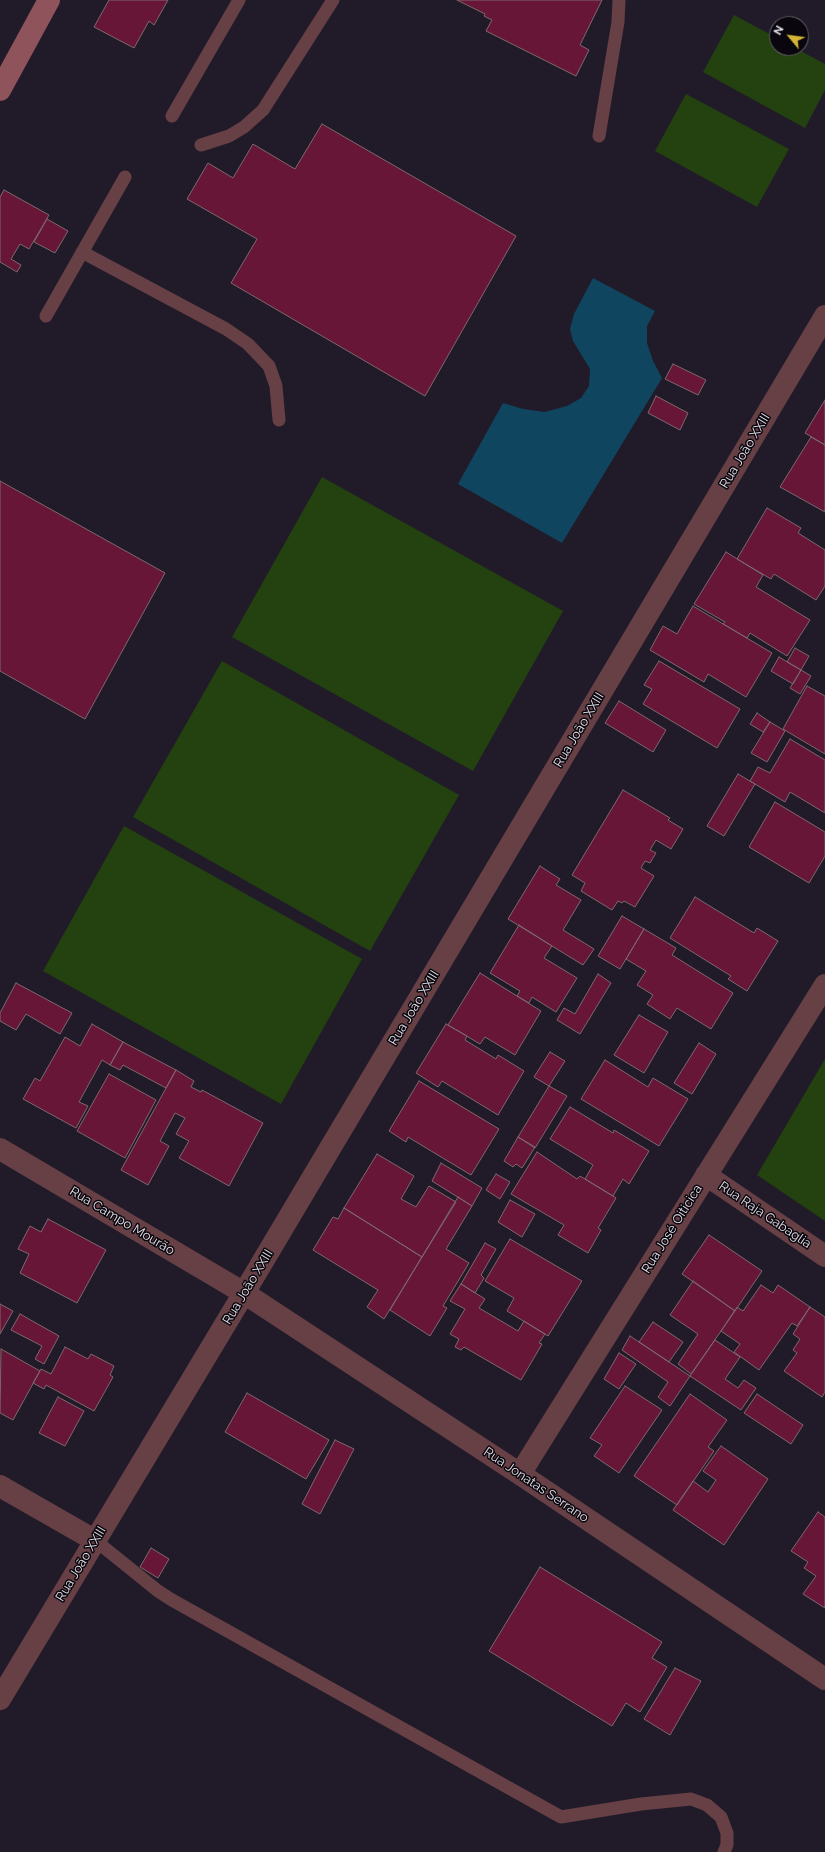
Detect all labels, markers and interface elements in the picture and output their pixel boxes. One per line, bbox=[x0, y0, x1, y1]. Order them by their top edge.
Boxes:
north arrow bbox=[769, 16, 809, 56]
text: N bbox=[771, 24, 787, 37]
street label: Rua João XXIII bbox=[717, 411, 773, 491]
street label: Rua João XXIII bbox=[551, 690, 607, 770]
street label: Rua João XXIII bbox=[386, 968, 442, 1048]
street label: Rua Raja Gabaglia bbox=[716, 1178, 814, 1252]
street label: Rua José Oiticica bbox=[638, 1182, 706, 1276]
street label: Rua Campo Mourão bbox=[67, 1184, 177, 1258]
street label: Rua João XXIII bbox=[220, 1247, 276, 1327]
street label: Rua Jonatas Serrano bbox=[481, 1444, 591, 1526]
street label: Rua João XXIII bbox=[53, 1524, 109, 1604]

